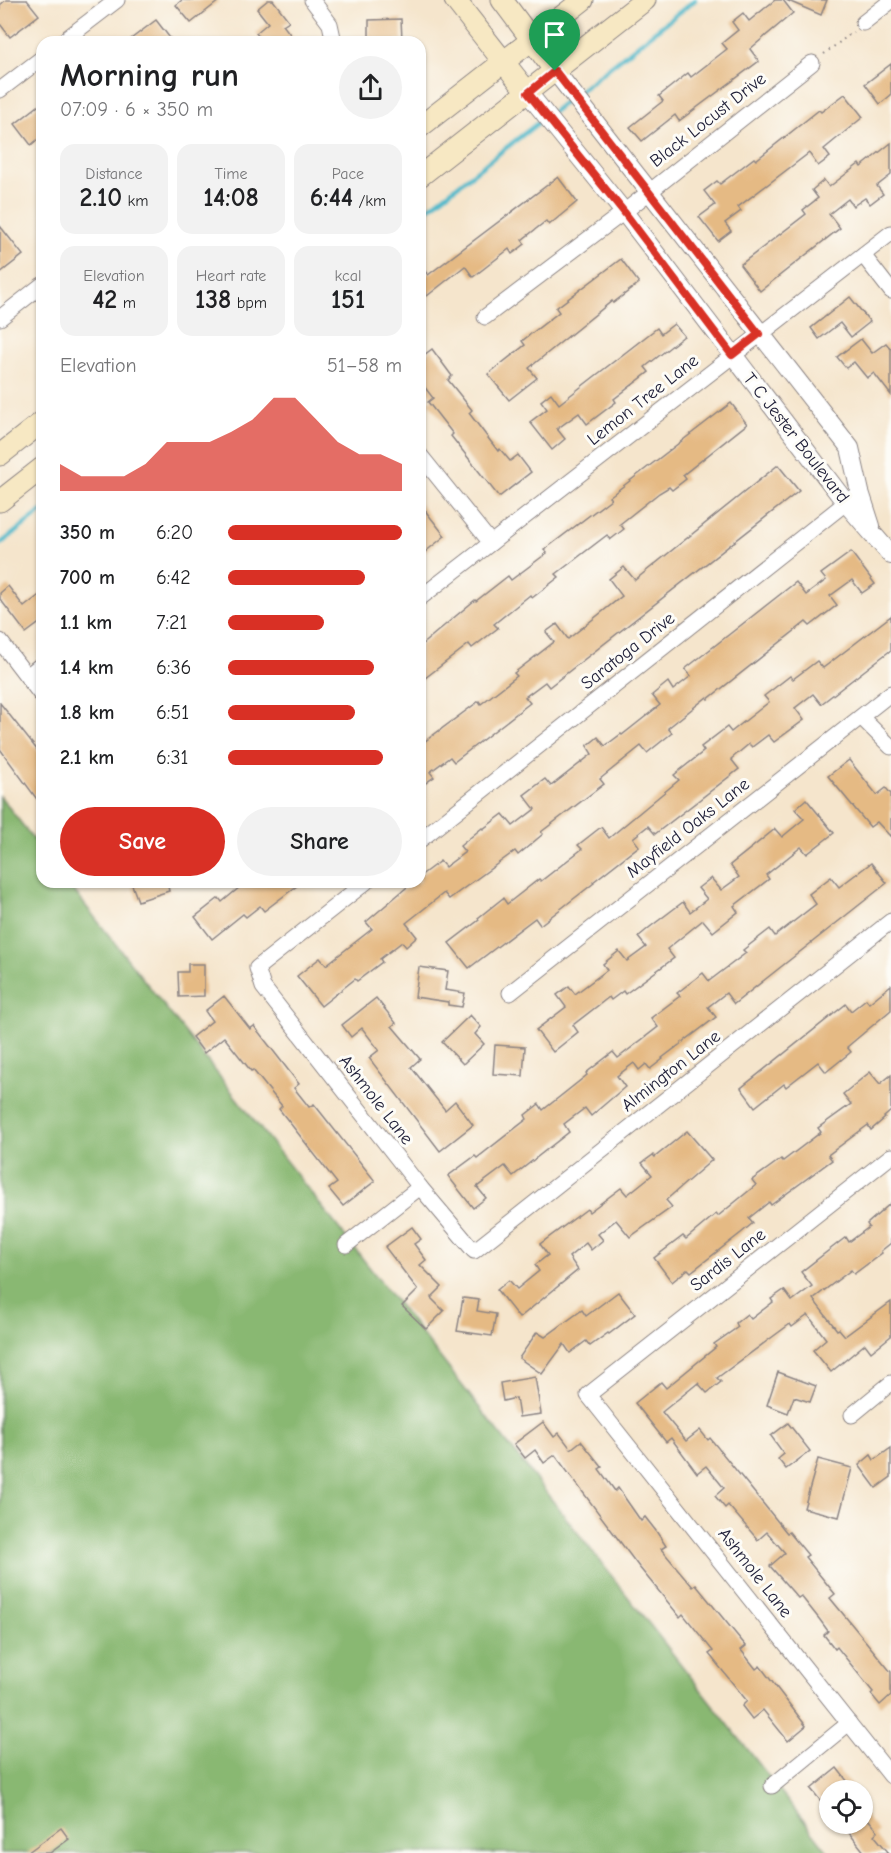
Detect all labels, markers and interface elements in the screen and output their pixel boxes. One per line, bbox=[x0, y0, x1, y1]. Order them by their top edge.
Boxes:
pin bbox=[529, 9, 580, 71]
icon: arrive bbox=[538, 18, 571, 51]
text: Morning run bbox=[60, 56, 239, 94]
button: share bbox=[339, 56, 402, 119]
street label: Black Locust Drive bbox=[646, 68, 770, 172]
text: 07:09 · 6 × 350 m bbox=[60, 98, 213, 121]
text: Distance bbox=[85, 165, 143, 183]
text: Time bbox=[214, 165, 248, 183]
text: Pace bbox=[332, 165, 364, 183]
text: 2.10 bbox=[79, 183, 122, 213]
text: 14:08 bbox=[203, 183, 259, 213]
text: 6:44 bbox=[310, 183, 353, 213]
text: km bbox=[122, 192, 149, 210]
text: /km bbox=[353, 192, 386, 210]
text: Elevation bbox=[83, 267, 145, 285]
text: Heart rate bbox=[196, 267, 266, 285]
text: kcal bbox=[335, 267, 361, 285]
text: 42 bbox=[92, 285, 117, 315]
text: 138 bbox=[195, 285, 231, 315]
text: 151 bbox=[331, 285, 365, 315]
text: m bbox=[117, 294, 136, 312]
text: bpm bbox=[231, 294, 267, 312]
street label: Lemon Tree Lane bbox=[583, 350, 703, 450]
text: Elevation bbox=[60, 354, 137, 377]
text: 51–58 m bbox=[327, 354, 402, 377]
street label: T C Jester Boulevard bbox=[739, 369, 853, 507]
text: 350 m bbox=[60, 521, 115, 544]
text: 6:20 bbox=[156, 521, 193, 544]
text: 700 m bbox=[60, 566, 115, 589]
text: 6:42 bbox=[156, 566, 191, 589]
street label: Saratoga Drive bbox=[577, 608, 679, 694]
text: 1.1 km bbox=[60, 611, 112, 634]
text: 7:21 bbox=[156, 611, 187, 634]
text: 1.4 km bbox=[60, 656, 114, 679]
text: 6:36 bbox=[156, 656, 191, 679]
text: 1.8 km bbox=[60, 701, 115, 724]
text: 6:51 bbox=[156, 701, 189, 724]
text: 2.1 km bbox=[60, 746, 114, 769]
text: 6:31 bbox=[156, 746, 189, 769]
street label: Mayfield Oaks Lane bbox=[622, 774, 754, 882]
button: Save bbox=[60, 807, 225, 876]
button: Share bbox=[237, 807, 402, 876]
street label: Almington Lane bbox=[617, 1026, 725, 1116]
street label: Ashmole Lane bbox=[334, 1051, 418, 1149]
street label: Sardis Lane bbox=[686, 1224, 770, 1296]
street label: Ashmole Lane bbox=[713, 1524, 797, 1622]
map controls bbox=[819, 1780, 873, 1834]
button: locate bbox=[819, 1780, 873, 1834]

